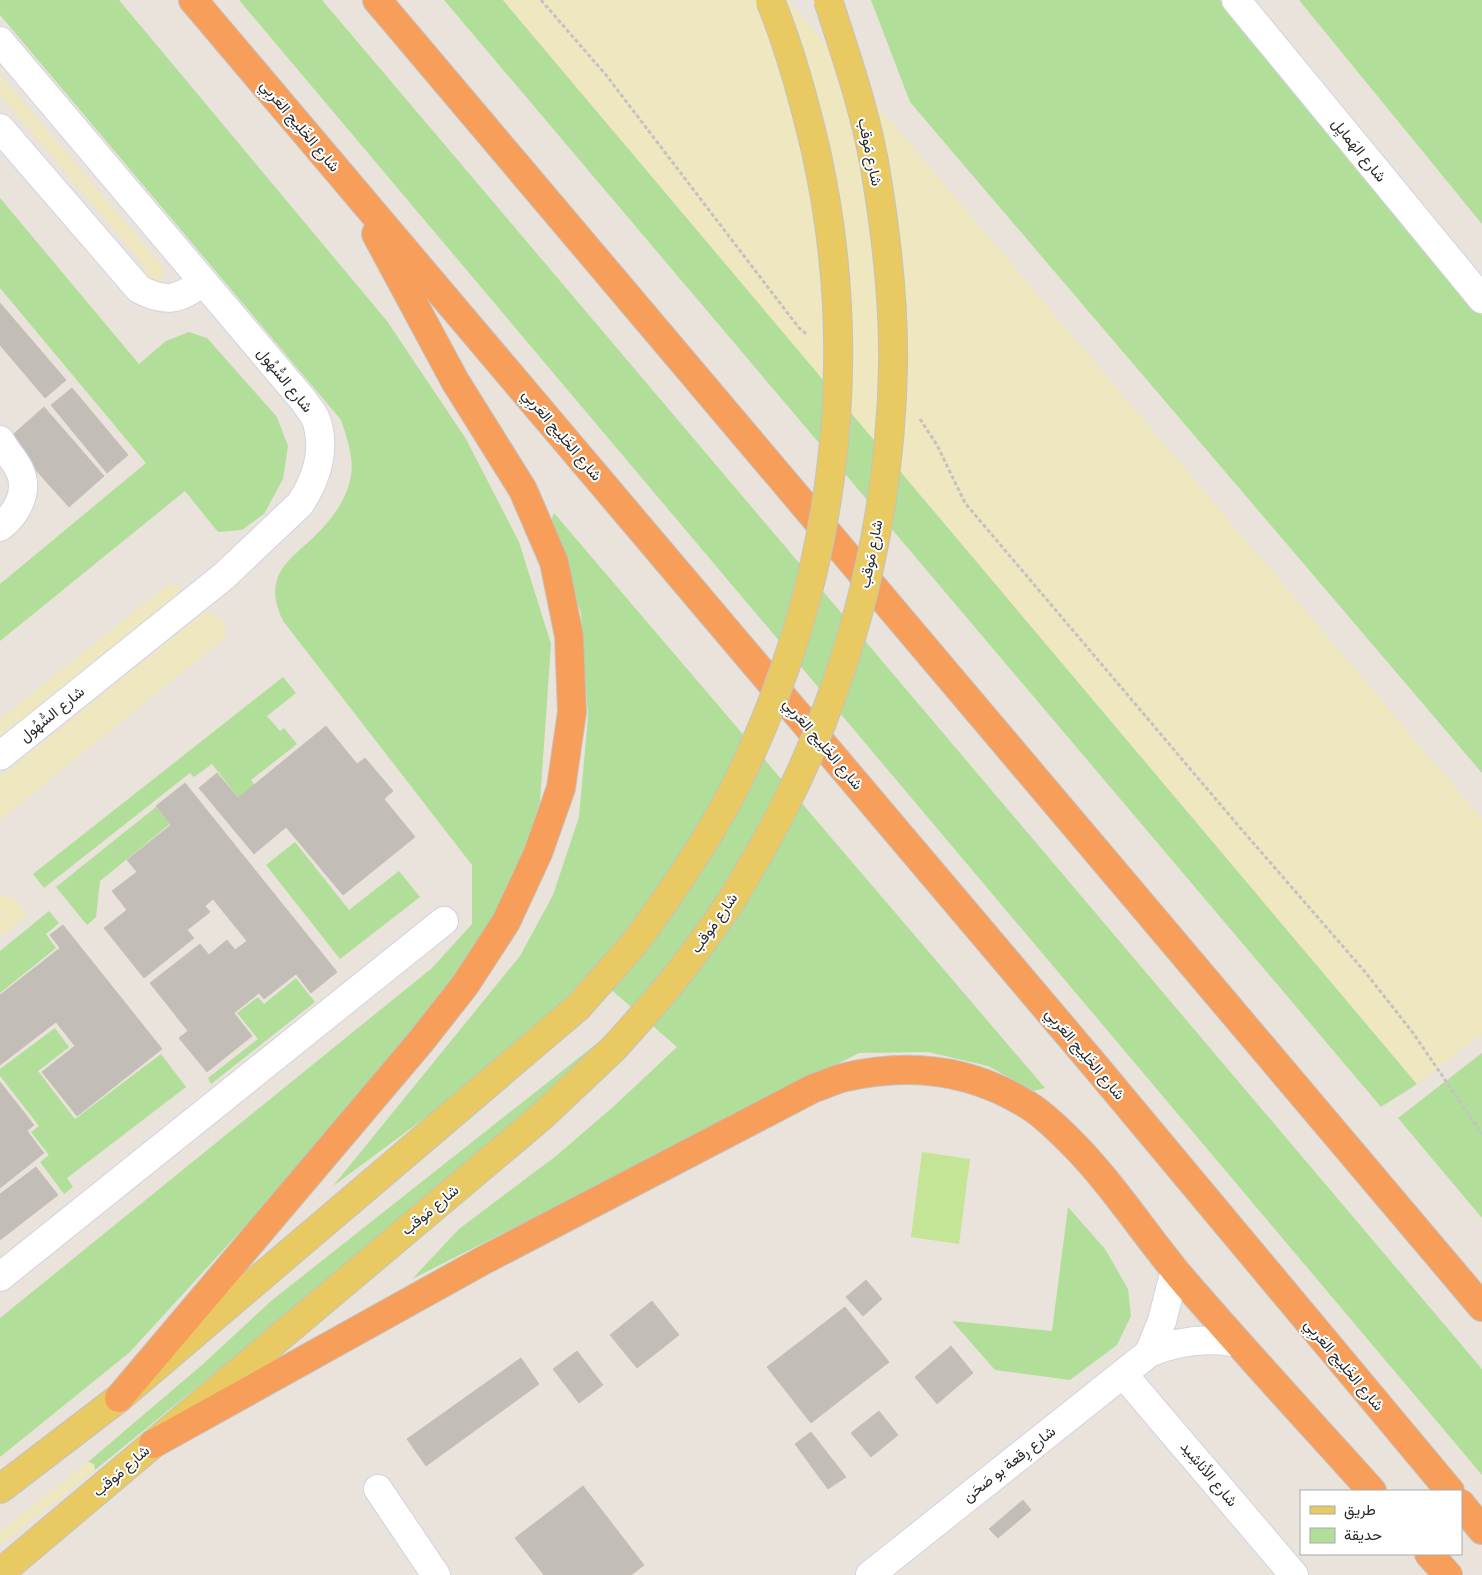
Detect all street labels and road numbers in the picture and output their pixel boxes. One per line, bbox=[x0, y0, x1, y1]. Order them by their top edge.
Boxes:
street label: شارع الخَلِيج العَربِي bbox=[253, 77, 344, 178]
street label: شارع الهَمايِل bbox=[1326, 115, 1390, 187]
street label: شارع مَوقب bbox=[852, 116, 886, 188]
street label: شارع السُّهُول bbox=[252, 344, 317, 417]
street label: شارع الخَلِيج العَربِي bbox=[515, 386, 606, 487]
street label: شارع مَوقب bbox=[856, 518, 888, 590]
street label: شارع السُّهُول bbox=[16, 682, 89, 747]
street label: شارع الخَلِيج العَربِي bbox=[776, 695, 867, 796]
street label: شارع مَوقب bbox=[687, 889, 743, 958]
street label: شارع الخَلِيج العَربِي bbox=[1038, 1005, 1129, 1106]
street label: شارع مَوقب bbox=[398, 1181, 464, 1241]
street label: شارع الخَلِيج العَربِي bbox=[1297, 1316, 1388, 1417]
street label: شارع رِقعة بو صَحَن bbox=[959, 1422, 1061, 1508]
street label: شارع الأناشِيد bbox=[1175, 1438, 1241, 1512]
street label: شارع مَوقب bbox=[89, 1441, 154, 1502]

